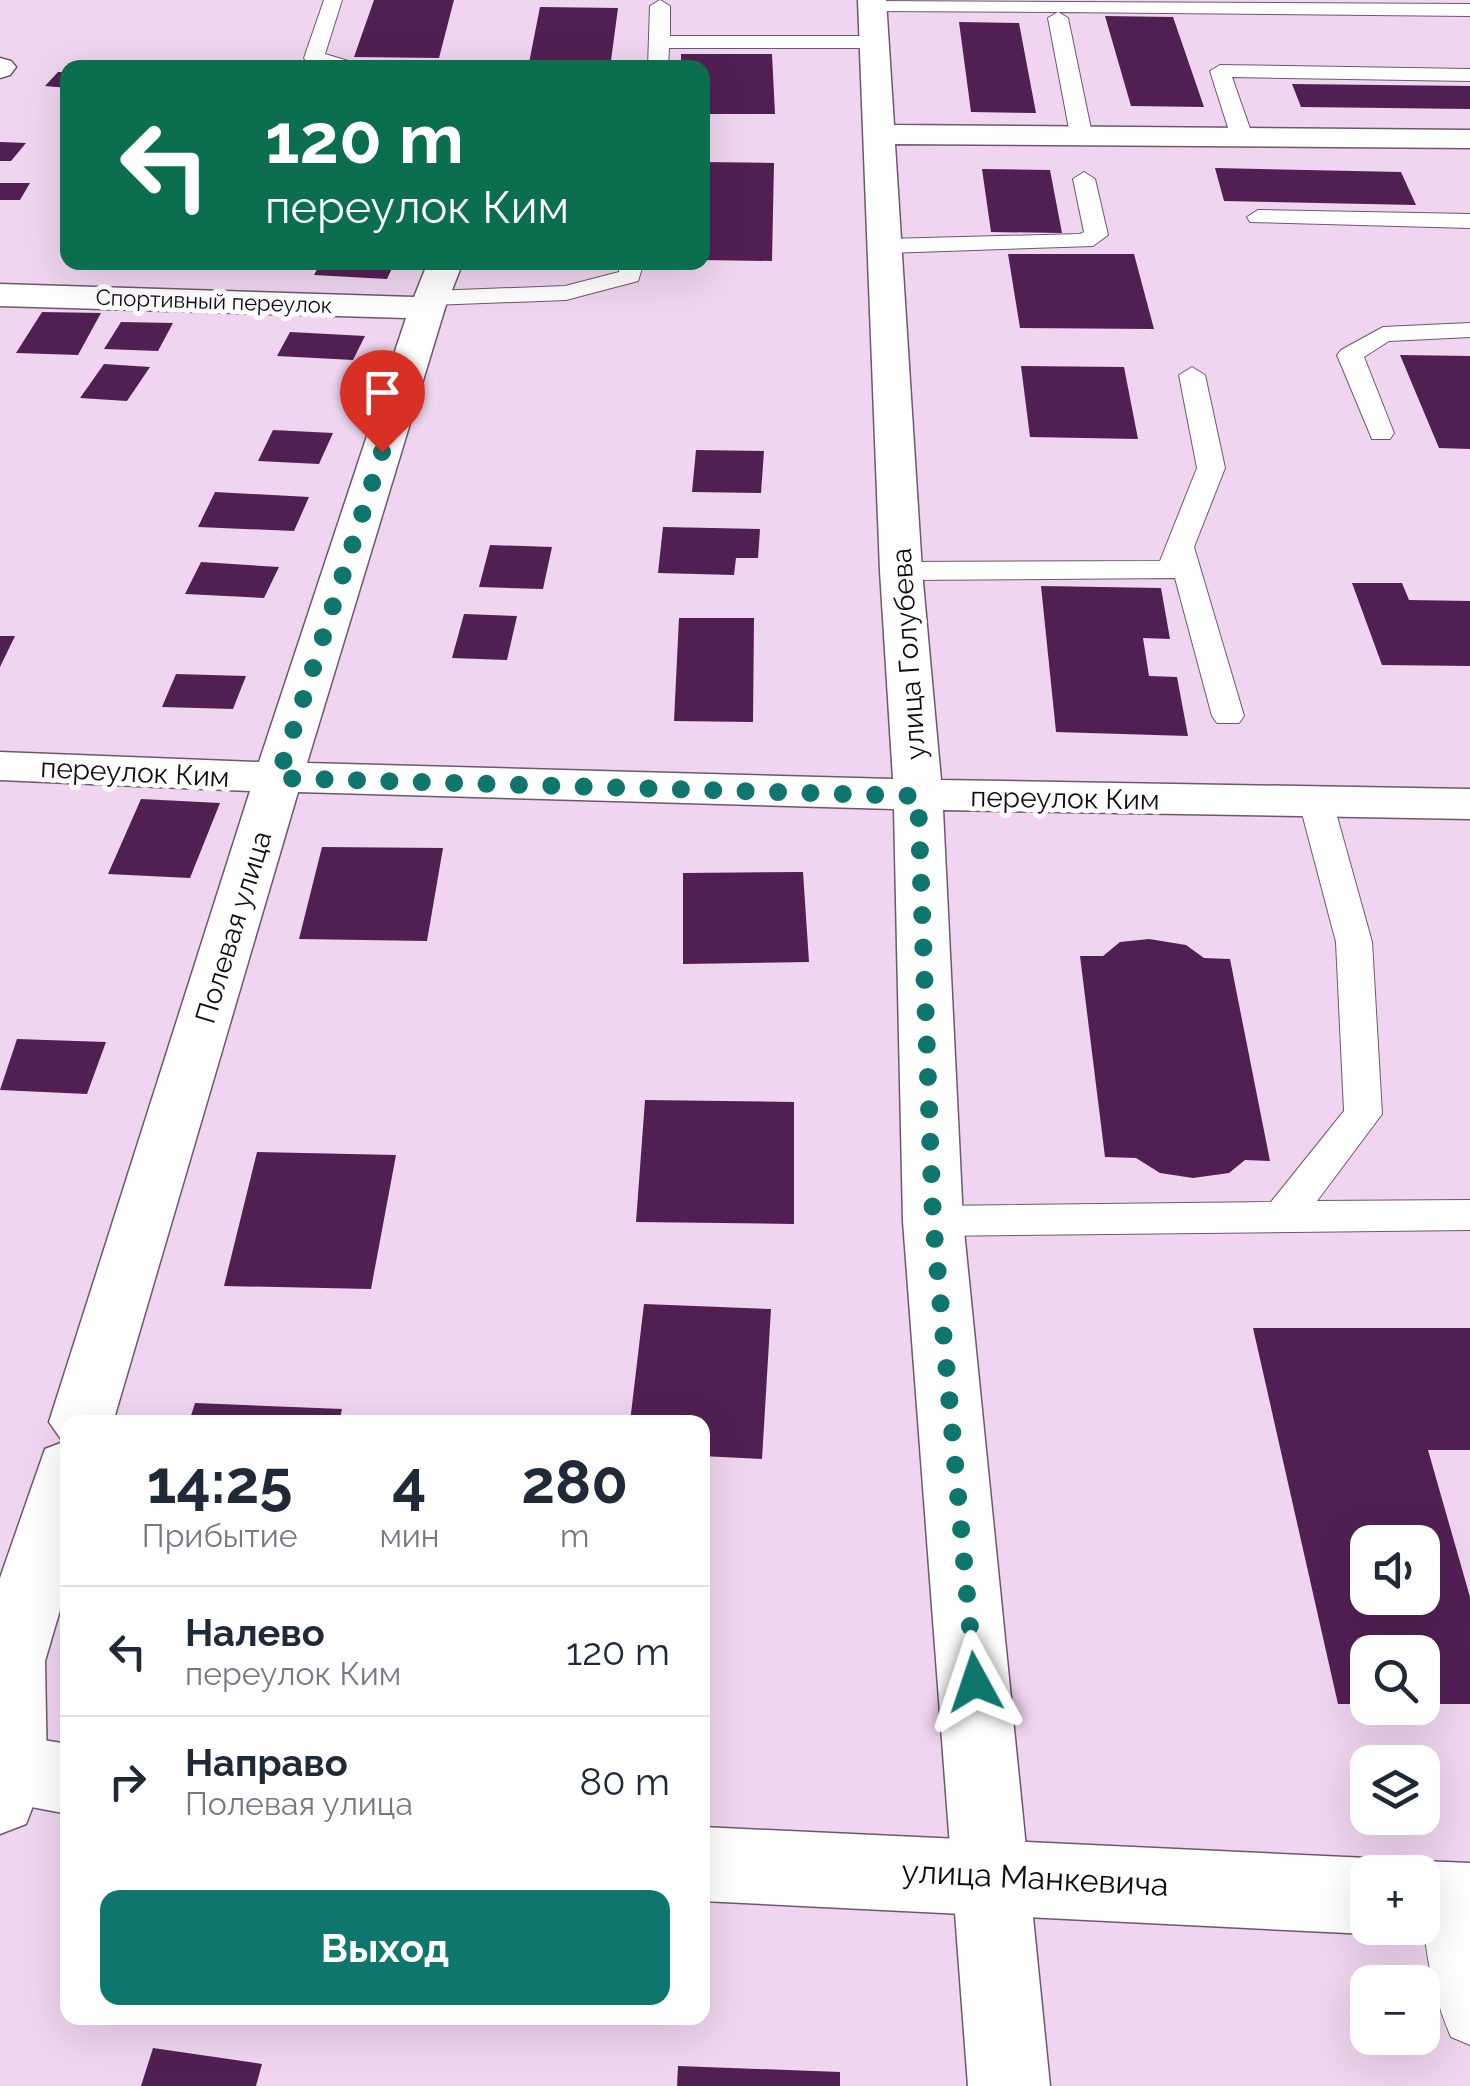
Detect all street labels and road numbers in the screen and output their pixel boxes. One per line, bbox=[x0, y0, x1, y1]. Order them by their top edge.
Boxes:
street label: Спортивный переулок bbox=[95, 284, 333, 318]
street label: улица Голубева bbox=[885, 547, 932, 761]
street label: переулок Ким bbox=[40, 751, 230, 794]
street label: переулок Ким bbox=[970, 780, 1160, 817]
street label: Полевая улица bbox=[189, 827, 278, 1027]
street label: улица Манкевича bbox=[901, 1852, 1169, 1903]

